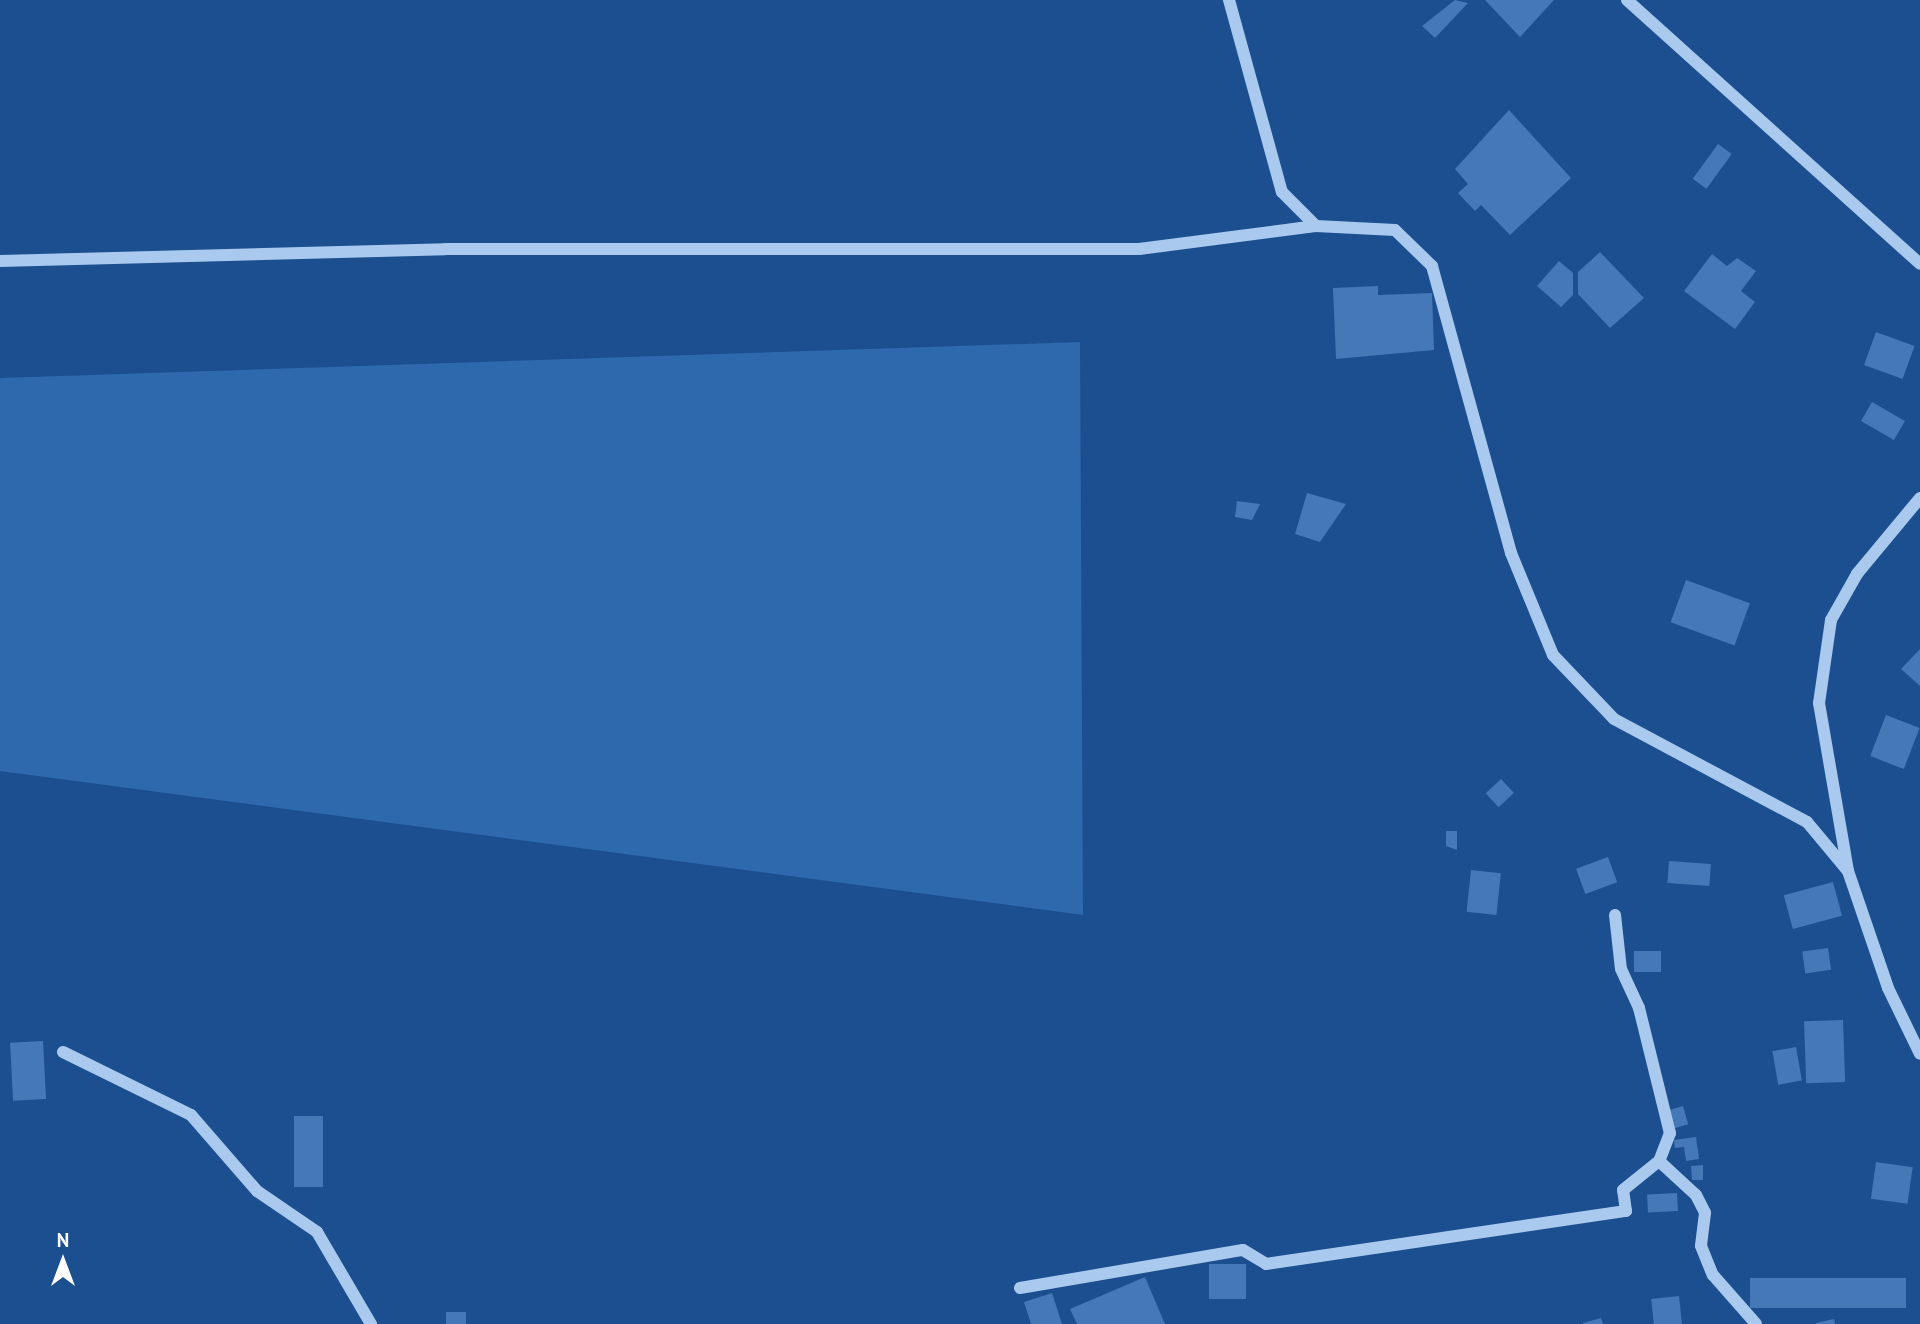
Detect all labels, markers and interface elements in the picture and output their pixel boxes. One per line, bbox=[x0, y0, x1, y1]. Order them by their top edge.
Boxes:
north arrow bbox=[28, 1226, 98, 1296]
text: N bbox=[57, 1228, 69, 1252]

